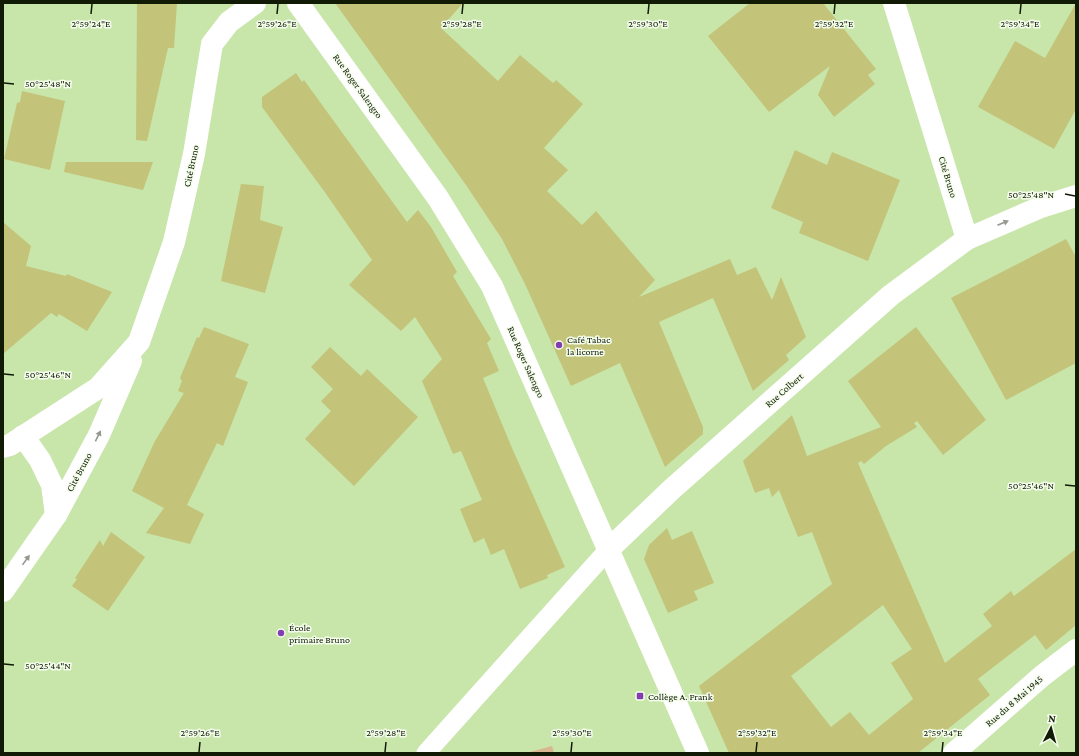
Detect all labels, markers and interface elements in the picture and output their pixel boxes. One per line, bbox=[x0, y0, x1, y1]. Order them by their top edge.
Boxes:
text: 2°59'24"E bbox=[71, 18, 111, 29]
text: 2°59'26"E bbox=[257, 18, 297, 29]
text: 2°59'28"E bbox=[442, 18, 482, 29]
text: 2°59'30"E bbox=[628, 18, 668, 29]
text: 2°59'32"E bbox=[815, 18, 854, 29]
text: 2°59'34"E bbox=[1001, 18, 1040, 29]
street label: Rue Roger Salengro bbox=[331, 52, 385, 120]
text: 50°25'48"N bbox=[25, 78, 72, 89]
street label: Cité Bruno bbox=[181, 144, 201, 188]
street label: Cité Bruno bbox=[937, 155, 960, 199]
text: 50°25'48"N bbox=[1008, 189, 1055, 200]
one-way arrow bbox=[997, 220, 1009, 226]
street label: Rue Roger Salengro bbox=[505, 325, 547, 399]
place label: Café Tabac la licorne bbox=[567, 334, 611, 357]
marker: Café Tabac la licorne bbox=[554, 340, 564, 350]
text: 50°25'46"N bbox=[25, 369, 71, 380]
street label: Rue Colbert bbox=[763, 370, 806, 410]
one-way arrow bbox=[95, 430, 101, 441]
street label: Cité Bruno bbox=[64, 451, 94, 493]
text: 50°25'46"N bbox=[1008, 480, 1054, 491]
one-way arrow bbox=[22, 554, 30, 565]
place label: École primaire Bruno bbox=[289, 622, 350, 645]
marker: École primaire Bruno bbox=[276, 628, 286, 638]
text: 50°25'44"N bbox=[25, 660, 71, 671]
street label: Rue du 8 Mai 1945 bbox=[983, 673, 1045, 729]
marker: Collège A. Frank bbox=[635, 691, 645, 701]
place label: Collège A. Frank bbox=[648, 691, 713, 702]
north arrow bbox=[1031, 708, 1071, 748]
text: N bbox=[1048, 712, 1057, 724]
text: 2°59'26"E bbox=[180, 727, 220, 738]
text: 2°59'28"E bbox=[366, 727, 406, 738]
text: 2°59'30"E bbox=[552, 727, 592, 738]
text: 2°59'32"E bbox=[738, 727, 777, 738]
text: 2°59'34"E bbox=[924, 727, 963, 738]

